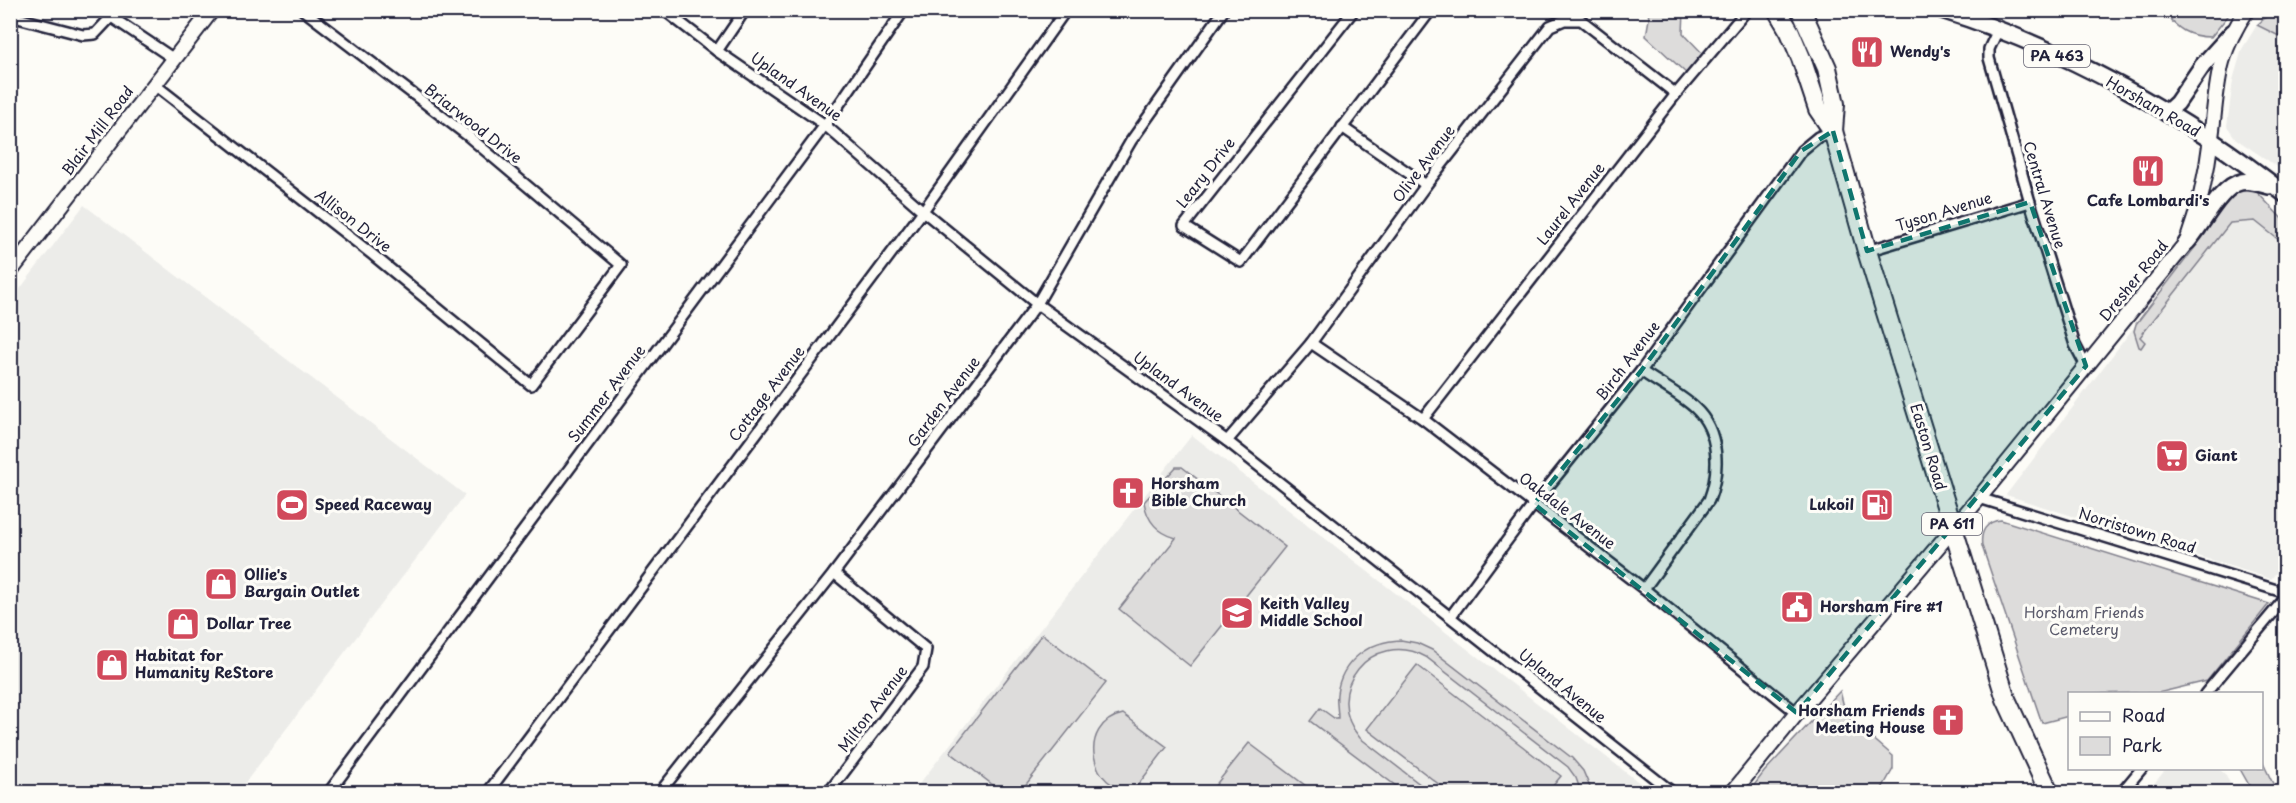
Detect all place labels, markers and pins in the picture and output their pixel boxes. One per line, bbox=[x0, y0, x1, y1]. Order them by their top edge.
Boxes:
restaurant icon: Wendy's bbox=[1849, 34, 1885, 70]
place label: Wendy's bbox=[1890, 39, 1950, 62]
restaurant icon: Cafe Lombardi's bbox=[2130, 153, 2166, 189]
place label: Cafe Lombardi's bbox=[2087, 188, 2209, 211]
supermarket icon: Giant bbox=[2154, 438, 2190, 474]
place label: Giant bbox=[2195, 443, 2238, 466]
place label: Horsham Bible Church bbox=[1151, 471, 1246, 511]
church icon: Horsham Bible Church bbox=[1110, 475, 1146, 511]
sports icon: Speed Raceway bbox=[274, 487, 310, 523]
fuel station icon: Lukoil bbox=[1859, 487, 1895, 523]
place label: Speed Raceway bbox=[315, 492, 432, 515]
place label: Lukoil bbox=[1809, 492, 1854, 515]
place label: Ollie's Bargain Outlet bbox=[244, 562, 360, 602]
shop icon: Ollie's Bargain Outlet bbox=[203, 566, 239, 602]
public building icon: Horsham Fire #1 bbox=[1779, 589, 1815, 625]
place label: Keith Valley Middle School bbox=[1260, 591, 1363, 631]
place label: Horsham Fire #1 bbox=[1820, 594, 1943, 617]
school or university icon: Keith Valley Middle School bbox=[1219, 595, 1255, 631]
shop icon: Dollar Tree bbox=[165, 606, 201, 642]
place label: Dollar Tree bbox=[206, 611, 292, 634]
place label: Habitat for Humanity ReStore bbox=[135, 643, 274, 683]
shop icon: Habitat for Humanity ReStore bbox=[94, 647, 130, 683]
place label: Horsham Friends Meeting House bbox=[1798, 698, 1925, 738]
church icon: Horsham Friends Meeting House bbox=[1930, 702, 1966, 738]

